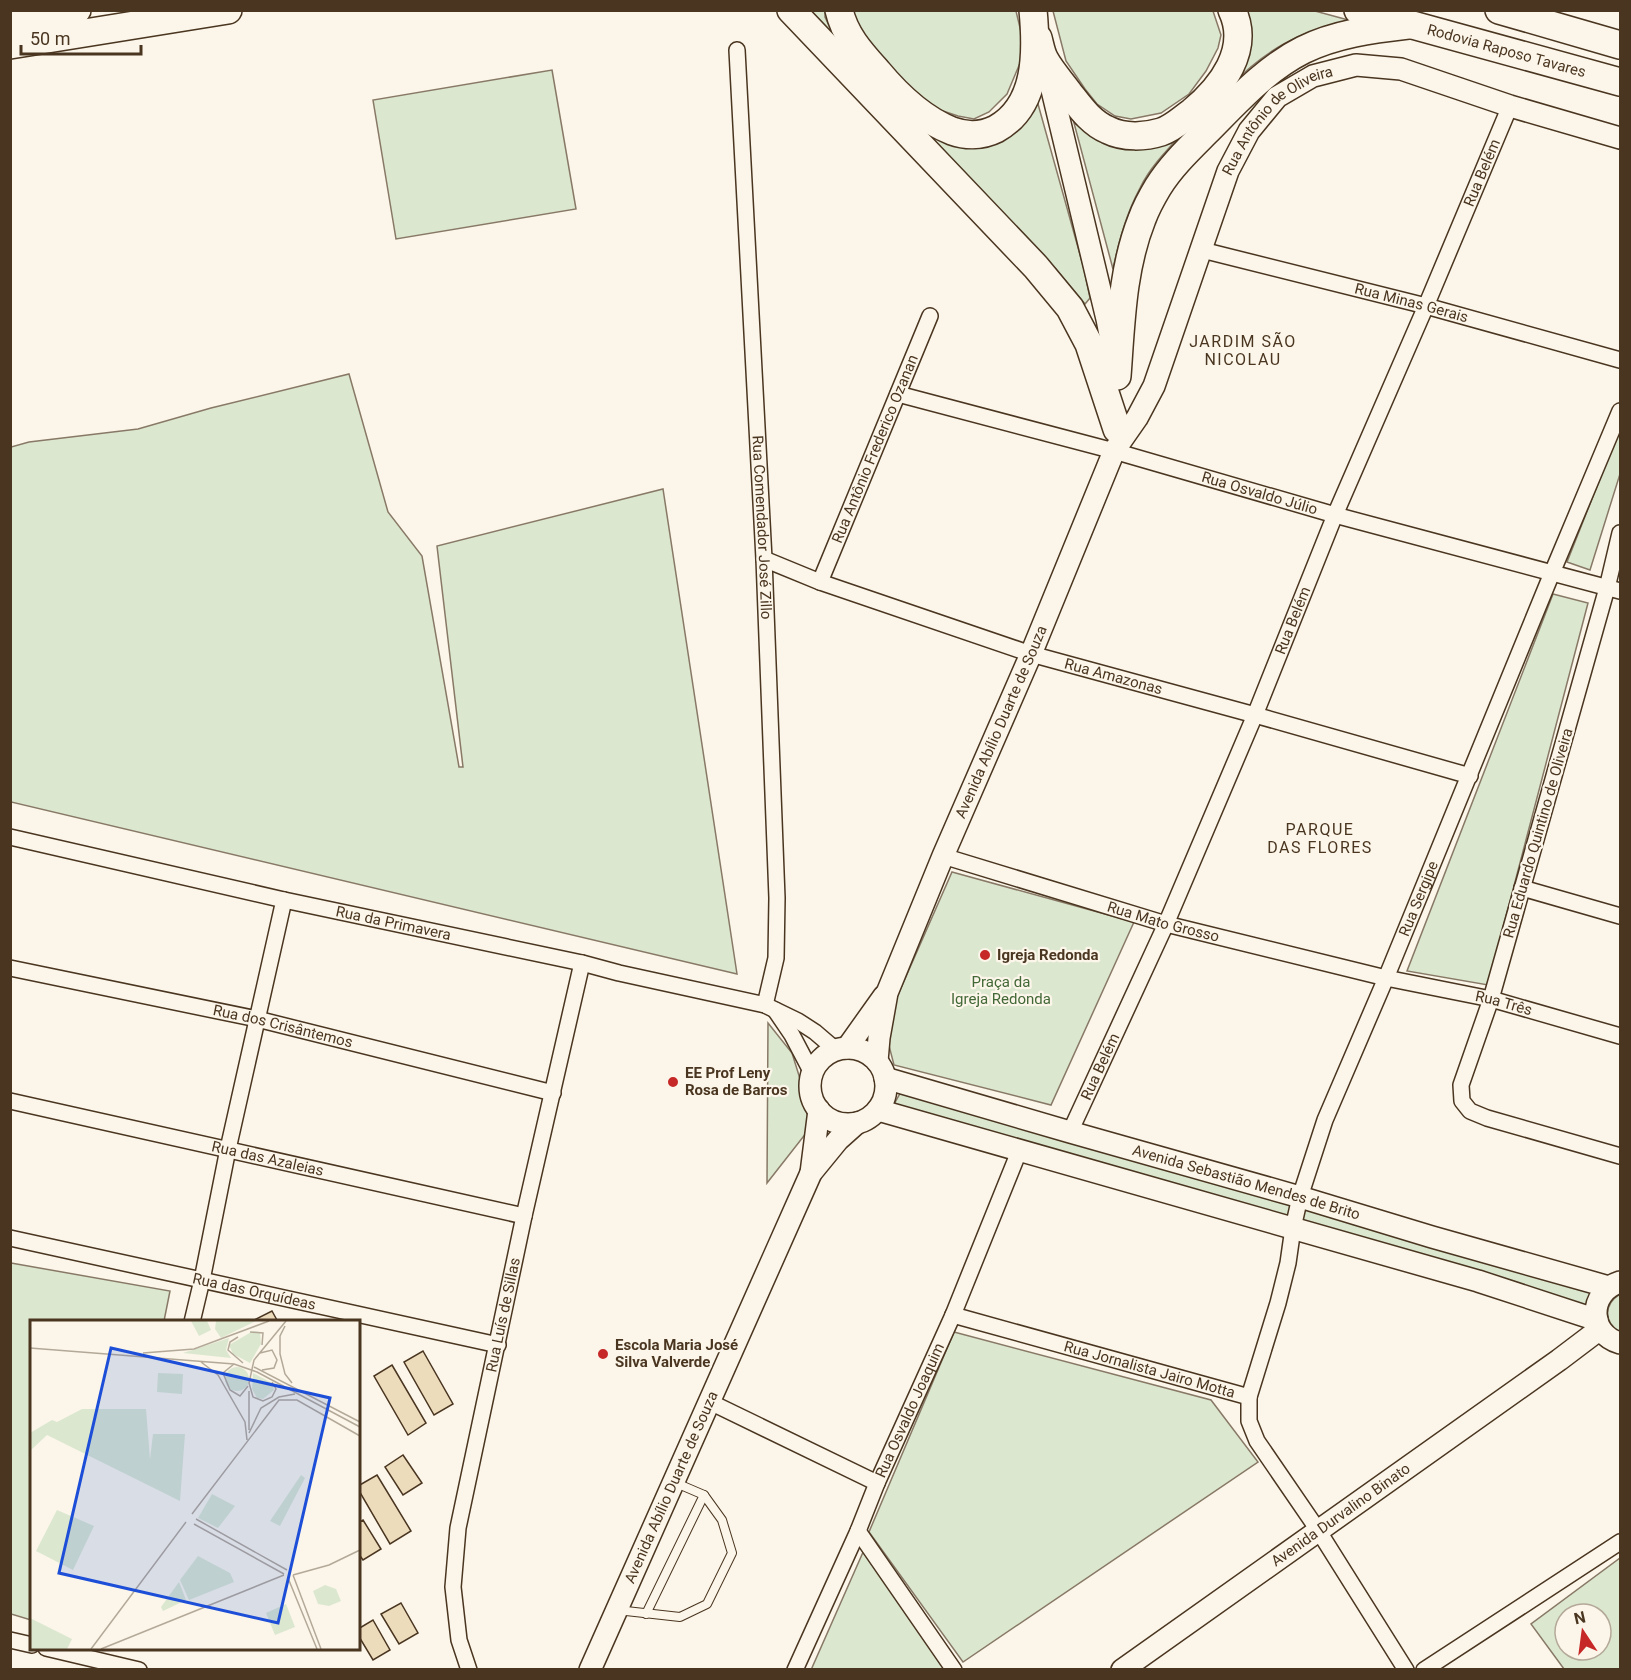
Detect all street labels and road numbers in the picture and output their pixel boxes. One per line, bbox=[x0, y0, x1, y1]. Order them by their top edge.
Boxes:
street label: Rodovia Raposo Tavares bbox=[1425, 20, 1588, 81]
street label: Rua Antônio de Oliveira bbox=[1218, 62, 1335, 178]
street label: Rua Belém bbox=[1460, 136, 1504, 209]
street label: Rua Minas Gerais bbox=[1353, 280, 1470, 326]
street label: Rua Antônio Frederico Ozanan bbox=[828, 352, 922, 546]
street label: Rua Comendador José Zillo bbox=[748, 435, 775, 620]
street label: Rua Osvaldo Júlio bbox=[1200, 468, 1320, 518]
street label: Rua Belém bbox=[1271, 584, 1314, 657]
street label: Avenida Abílio Duarte de Souza bbox=[952, 623, 1051, 821]
street label: Rua Amazonas bbox=[1063, 655, 1164, 698]
street label: Rua Eduardo Quintino de Oliveira bbox=[1499, 726, 1577, 940]
street label: Rua Sergipe bbox=[1395, 858, 1442, 939]
street label: Rua Mato Grosso bbox=[1105, 898, 1221, 946]
street label: Rua da Primavera bbox=[334, 902, 453, 944]
street label: Rua Três bbox=[1474, 987, 1534, 1019]
street label: Rua dos Crisântemos bbox=[211, 1001, 355, 1052]
street label: Rua Belém bbox=[1077, 1030, 1123, 1103]
street label: Rua das Azaleias bbox=[210, 1137, 325, 1180]
street label: Avenida Sebastião Mendes de Brito bbox=[1130, 1141, 1362, 1224]
street label: Rua Luís de Sillas bbox=[482, 1256, 524, 1374]
street label: Rua das Orquídeas bbox=[191, 1269, 318, 1314]
street label: Rua Jornalista Jairo Motta bbox=[1062, 1337, 1237, 1402]
street label: Rua Osvaldo Joaquim bbox=[872, 1340, 948, 1481]
street label: Avenida Abílio Duarte de Souza bbox=[621, 1388, 722, 1586]
street label: Avenida Durvalino Binato bbox=[1268, 1459, 1414, 1570]

